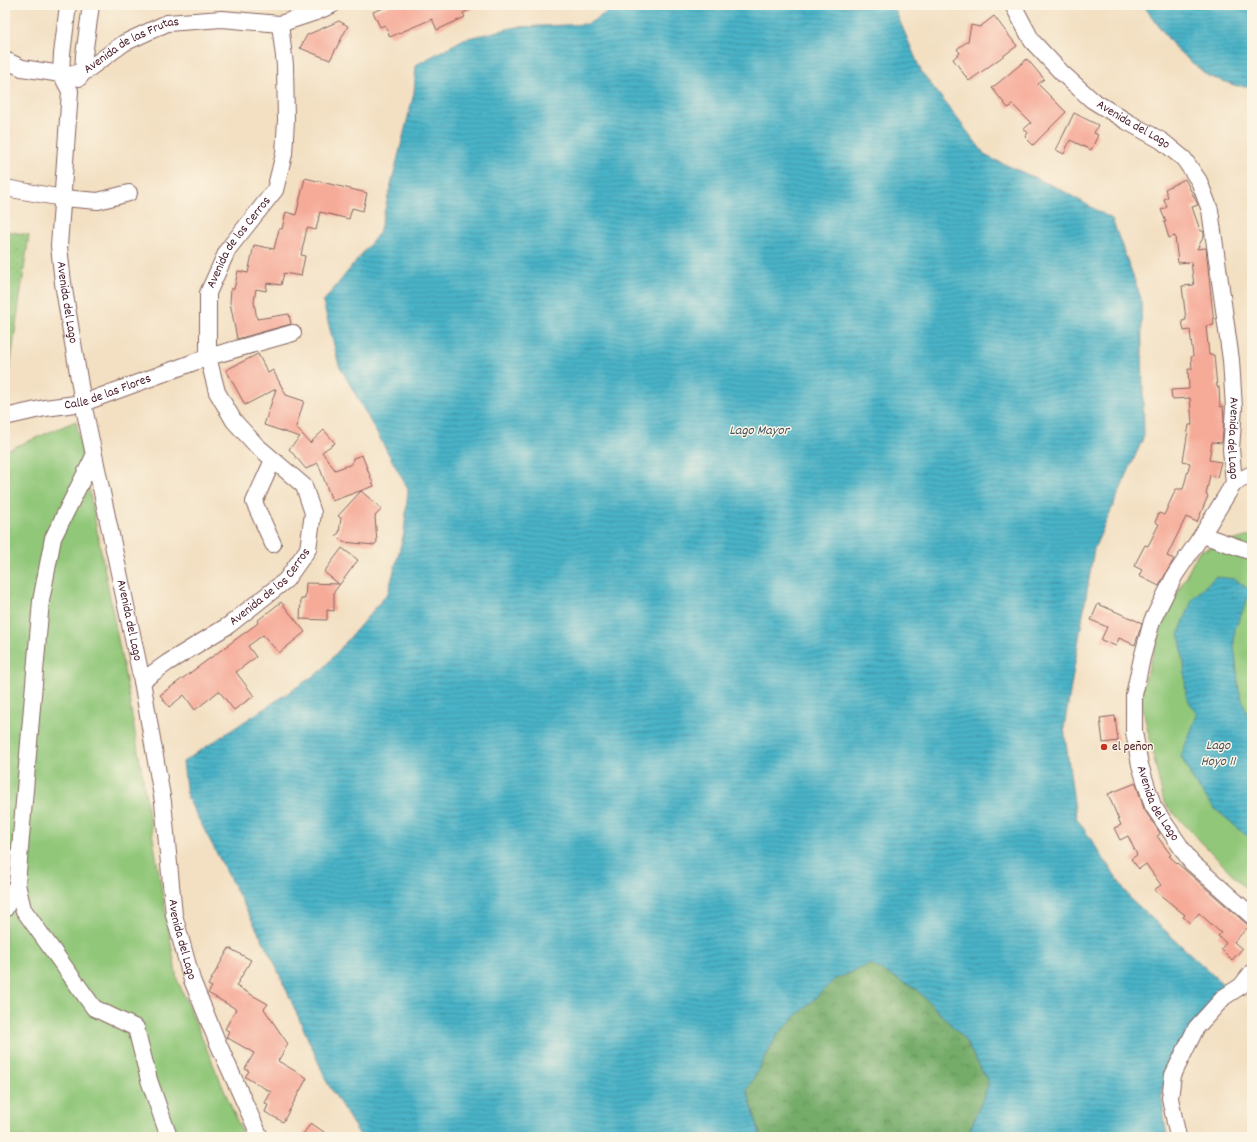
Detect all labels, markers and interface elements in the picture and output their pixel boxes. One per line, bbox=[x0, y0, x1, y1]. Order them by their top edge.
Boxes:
street label: Avenida de las Frutas bbox=[80, 13, 180, 79]
street label: Avenida del Lago bbox=[1093, 95, 1175, 154]
street label: Avenida de los Cerros bbox=[202, 192, 276, 291]
street label: Avenida del Lago bbox=[51, 260, 82, 345]
street label: Calle de las Flores bbox=[63, 369, 154, 415]
street label: Avenida del Lago bbox=[1221, 396, 1244, 480]
water label: Lago Mayor bbox=[729, 421, 791, 441]
street label: Avenida de los Cerros bbox=[225, 544, 315, 631]
street label: Avenida del Lago bbox=[111, 578, 147, 663]
water label: Lago Hoyo 11 bbox=[1201, 736, 1237, 772]
place label: el peñon bbox=[1112, 738, 1153, 757]
marker: el peñon bbox=[1099, 742, 1109, 752]
street label: Avenida del Lago bbox=[1131, 763, 1184, 845]
street label: Avenida del Lago bbox=[163, 898, 201, 982]

